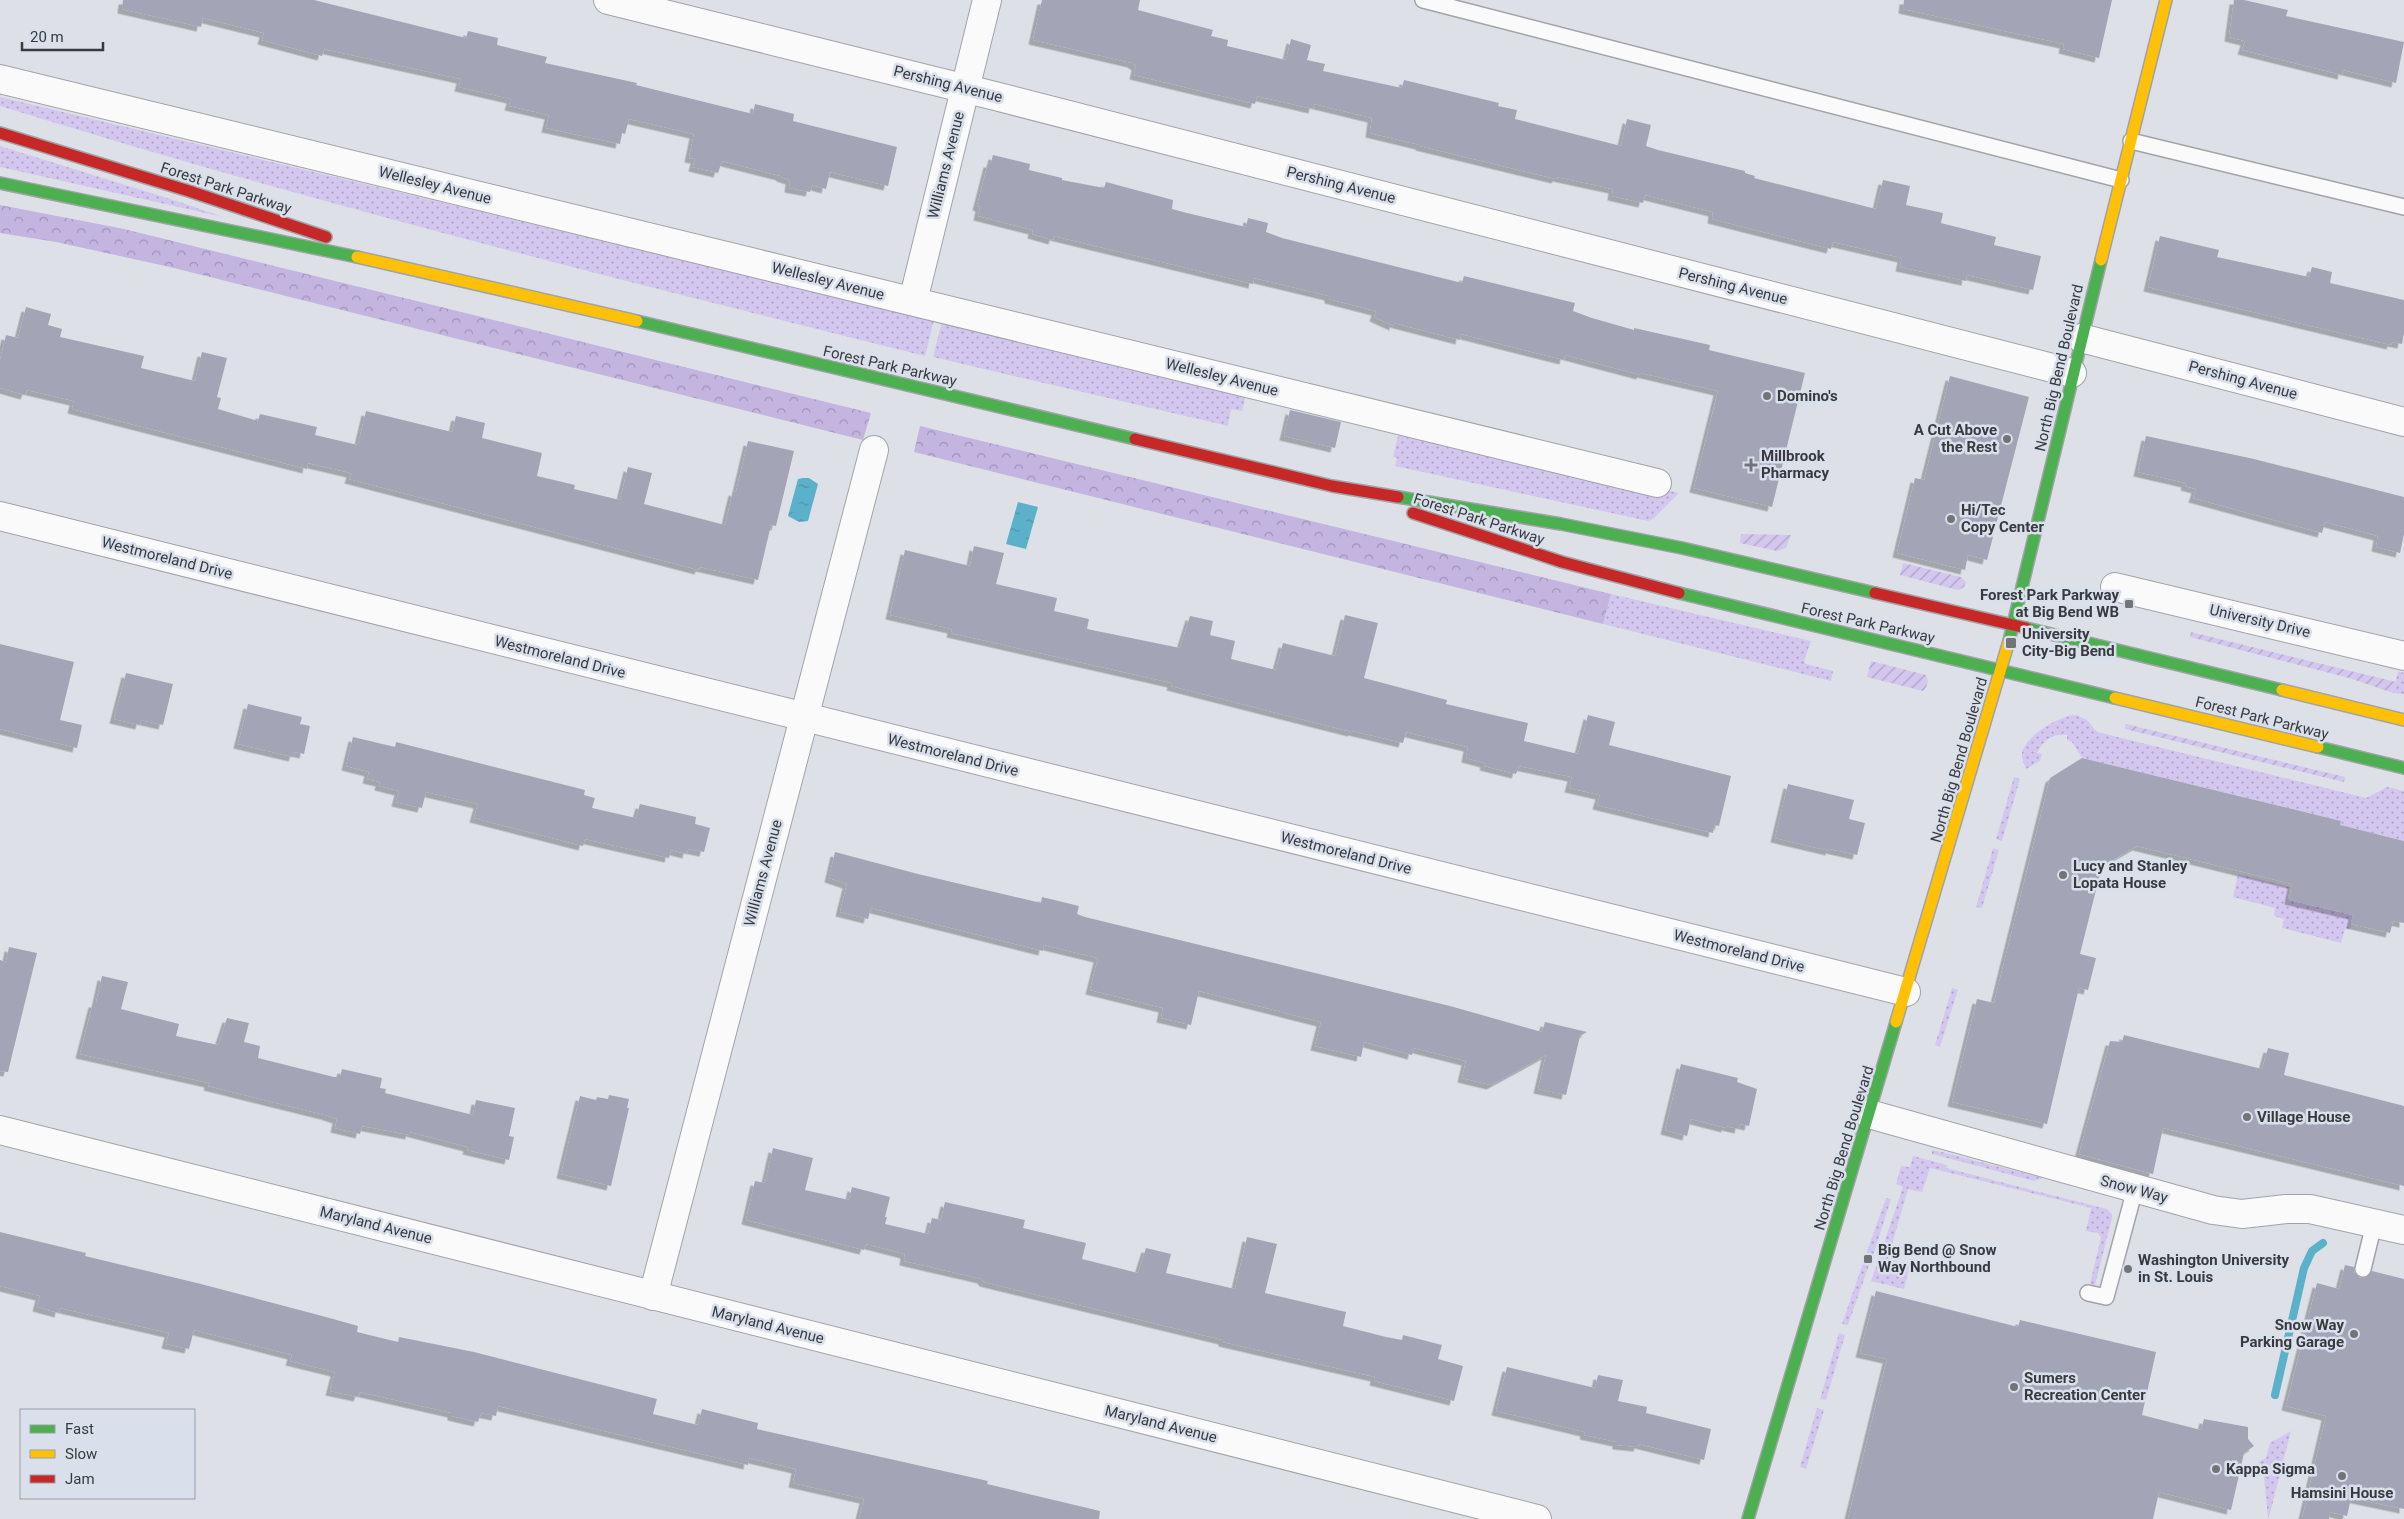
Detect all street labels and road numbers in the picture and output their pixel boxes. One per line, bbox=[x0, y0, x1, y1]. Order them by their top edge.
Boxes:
street label: Pershing Avenue bbox=[892, 62, 1004, 106]
street label: Williams Avenue bbox=[924, 110, 968, 220]
street label: Forest Park Parkway bbox=[158, 158, 294, 218]
street label: Wellesley Avenue bbox=[377, 162, 493, 208]
street label: Pershing Avenue bbox=[1285, 163, 1397, 207]
street label: Wellesley Avenue bbox=[770, 258, 886, 304]
street label: Pershing Avenue bbox=[1677, 264, 1789, 308]
street label: North Big Bend Boulevard bbox=[2031, 283, 2087, 453]
street label: Forest Park Parkway bbox=[821, 342, 959, 390]
street label: Wellesley Avenue bbox=[1164, 354, 1280, 400]
street label: Pershing Avenue bbox=[2187, 357, 2299, 403]
street label: Forest Park Parkway bbox=[1411, 489, 1547, 549]
street label: Westmoreland Drive bbox=[100, 533, 234, 583]
street label: Forest Park Parkway bbox=[1799, 599, 1937, 647]
street label: University Drive bbox=[2208, 601, 2312, 641]
street label: Westmoreland Drive bbox=[493, 632, 627, 682]
street label: North Big Bend Boulevard bbox=[1927, 675, 1991, 845]
street label: Forest Park Parkway bbox=[2194, 693, 2330, 743]
street label: Westmoreland Drive bbox=[886, 730, 1020, 780]
street label: Williams Avenue bbox=[740, 818, 786, 928]
street label: Westmoreland Drive bbox=[1279, 828, 1413, 878]
street label: Westmoreland Drive bbox=[1672, 926, 1806, 976]
street label: North Big Bend Boulevard bbox=[1810, 1064, 1878, 1232]
street label: Snow Way bbox=[2098, 1171, 2170, 1207]
street label: Maryland Avenue bbox=[318, 1202, 434, 1248]
street label: Maryland Avenue bbox=[710, 1302, 826, 1348]
street label: Maryland Avenue bbox=[1103, 1401, 1219, 1447]

